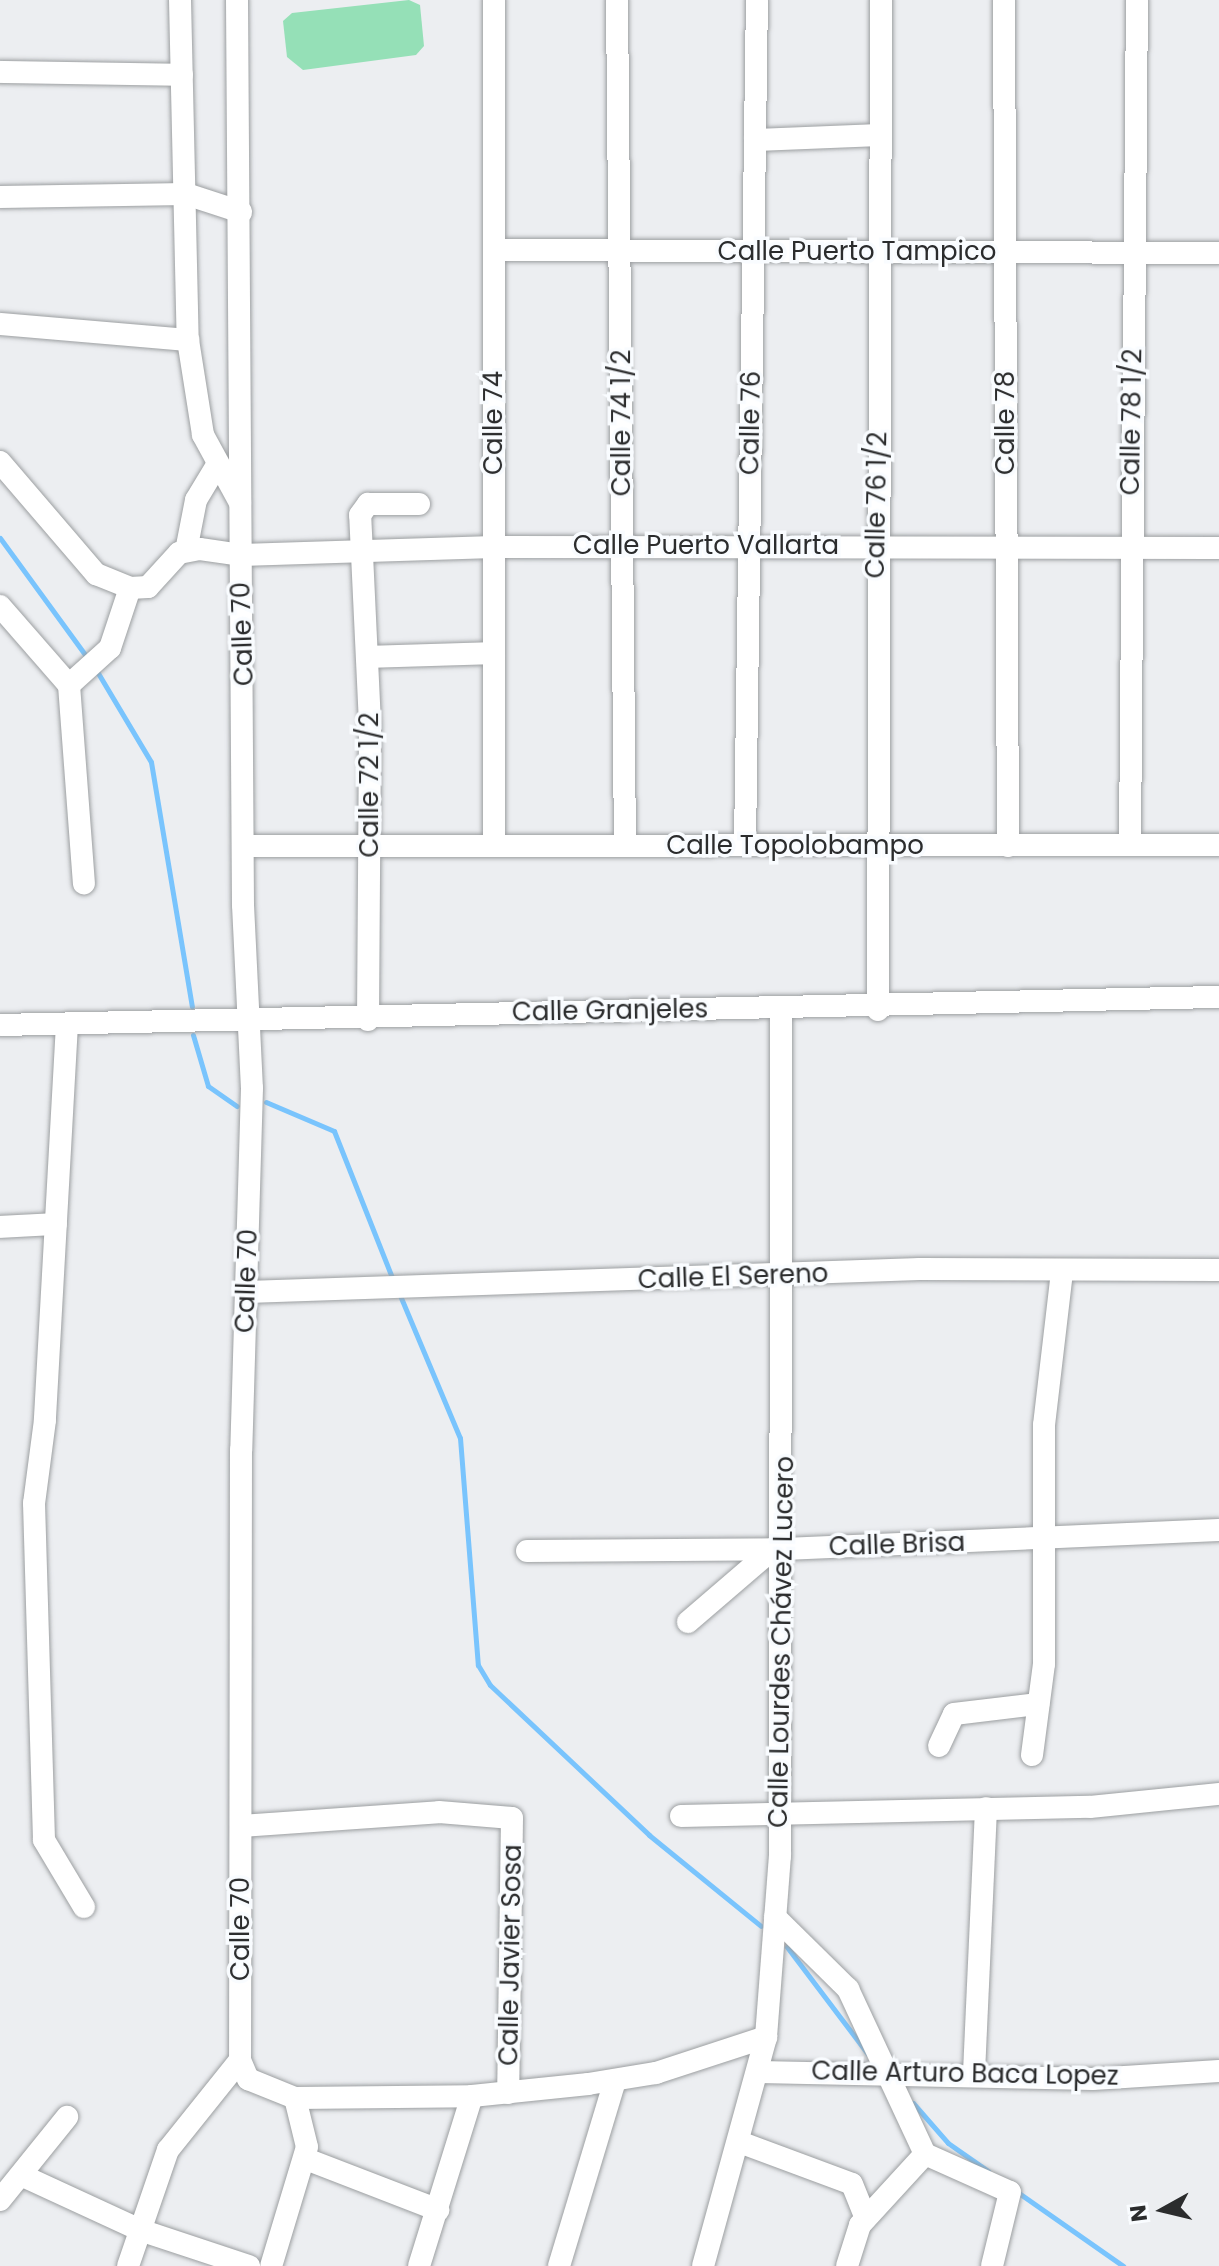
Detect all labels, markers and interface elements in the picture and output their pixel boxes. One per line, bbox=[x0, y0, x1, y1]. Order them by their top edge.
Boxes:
street label: Calle Puerto Tampico bbox=[718, 236, 996, 268]
street label: Calle 78 1/2 bbox=[1115, 348, 1149, 496]
street label: Calle 74 1/2 bbox=[606, 350, 638, 496]
street label: Calle 74 bbox=[478, 371, 510, 475]
street label: Calle 76 bbox=[734, 371, 768, 475]
street label: Calle 78 bbox=[990, 371, 1022, 475]
street label: Calle 76 1/2 bbox=[860, 431, 894, 579]
street label: Calle Puerto Vallarta bbox=[573, 530, 839, 562]
street label: Calle 70 bbox=[226, 581, 260, 687]
street label: Calle 72 1/2 bbox=[354, 712, 386, 858]
street label: Calle Topolobampo bbox=[666, 830, 924, 862]
street label: Calle Granjeles bbox=[512, 994, 708, 1028]
street label: Calle 70 bbox=[230, 1228, 264, 1334]
street label: Calle El Sereno bbox=[637, 1258, 829, 1296]
street label: Calle Lourdes Chávez Lucero bbox=[763, 1456, 801, 1828]
street label: Calle Brisa bbox=[828, 1527, 966, 1563]
street label: Calle Javier Sosa bbox=[493, 1844, 529, 2066]
street label: Calle 70 bbox=[225, 1877, 257, 1981]
street label: Calle Arturo Baca Lopez bbox=[811, 2056, 1119, 2092]
north arrow bbox=[1123, 2170, 1203, 2250]
text: N bbox=[1122, 2203, 1155, 2224]

